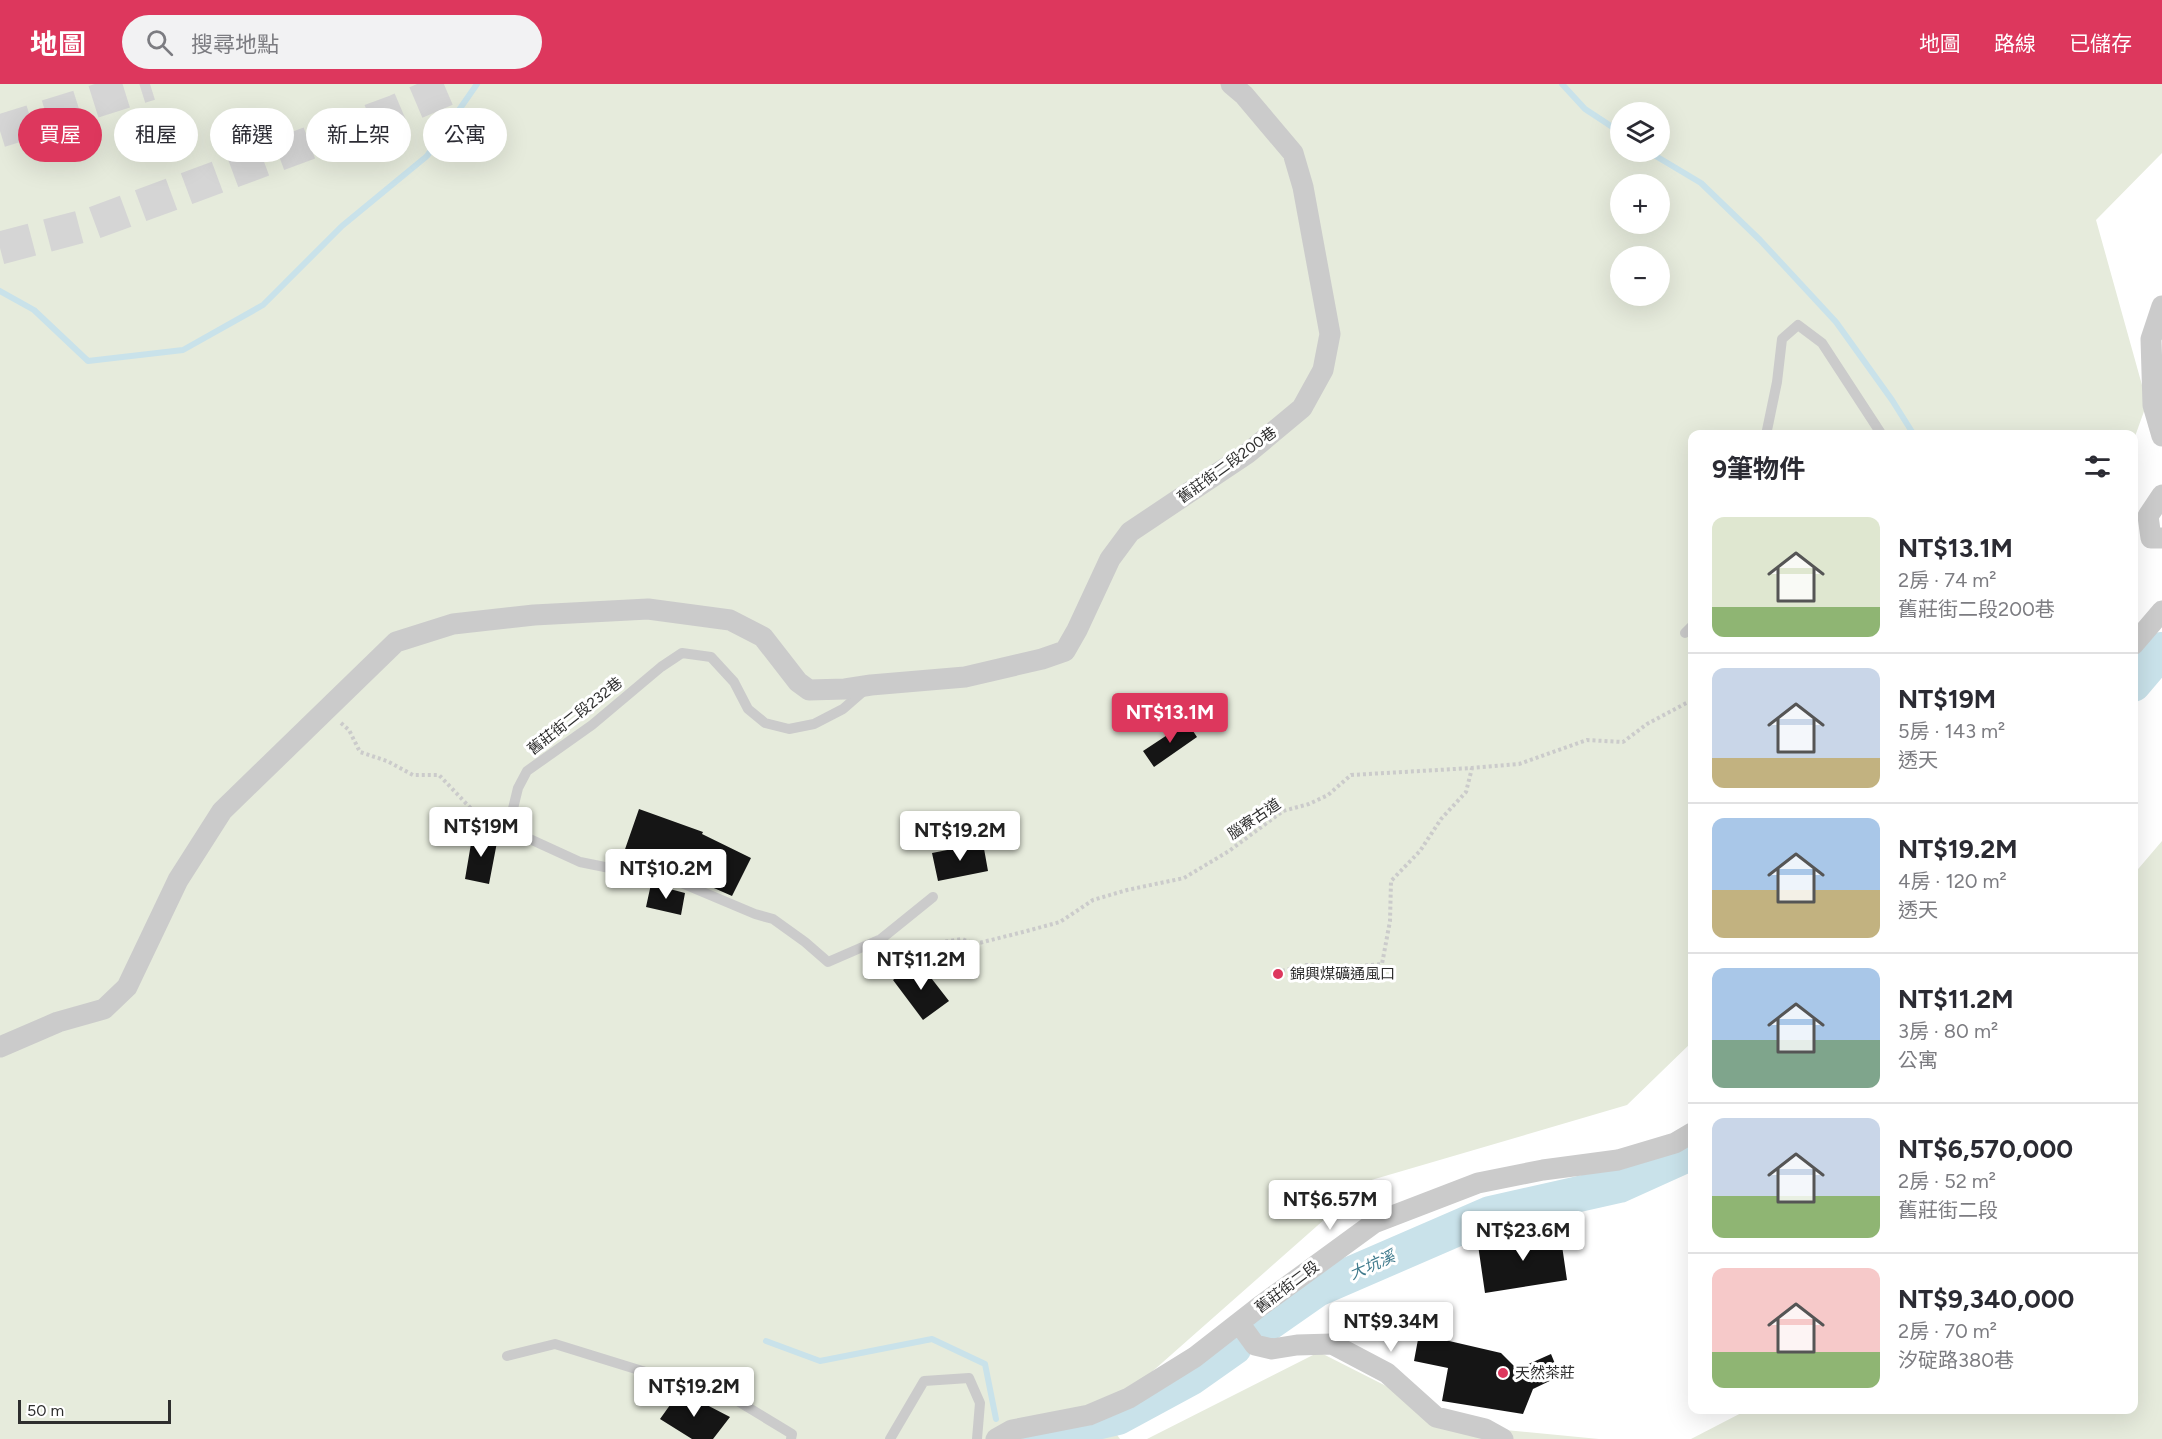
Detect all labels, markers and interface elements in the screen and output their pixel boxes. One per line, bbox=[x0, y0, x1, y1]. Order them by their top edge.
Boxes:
search box bbox=[122, 15, 542, 69]
icon: search bbox=[143, 26, 176, 59]
text: 地圖 bbox=[30, 27, 86, 61]
text: 搜尋地點 bbox=[191, 31, 279, 58]
text: 地圖 bbox=[1919, 31, 1961, 56]
text: 路線 bbox=[1994, 31, 2036, 56]
text: 已儲存 bbox=[2069, 31, 2132, 56]
map controls bbox=[1610, 102, 1670, 306]
button: layers bbox=[1610, 102, 1670, 162]
chip: 買屋 bbox=[18, 108, 102, 162]
chip: 租屋 bbox=[114, 108, 198, 162]
chip: 篩選 bbox=[210, 108, 294, 162]
chip: 新上架 bbox=[306, 108, 411, 162]
chip: 公寓 bbox=[423, 108, 507, 162]
button: + bbox=[1610, 174, 1670, 234]
button: − bbox=[1610, 246, 1670, 306]
street label: 舊莊街二段200巷 bbox=[1174, 423, 1280, 507]
icon: filters bbox=[2081, 450, 2114, 483]
text: 9筆物件 bbox=[1712, 453, 1805, 485]
text: NT$13.1M bbox=[1898, 532, 2013, 564]
icon: home bbox=[1760, 541, 1832, 613]
text: 2房 · 74 m² bbox=[1898, 568, 1996, 592]
text: 舊莊街二段200巷 bbox=[1898, 597, 2055, 621]
street label: 舊莊街二段232巷 bbox=[524, 674, 626, 758]
text: NT$19M bbox=[1898, 683, 1996, 715]
icon: home bbox=[1760, 692, 1832, 764]
pin: NT$13.1M bbox=[1108, 693, 1232, 744]
text: NT$13.1M bbox=[1126, 700, 1214, 724]
text: 5房 · 143 m² bbox=[1898, 719, 2005, 743]
text: 透天 bbox=[1898, 748, 1938, 772]
street label: 腦寮古道 bbox=[1224, 795, 1284, 843]
pin: NT$19M bbox=[432, 807, 530, 858]
pin: NT$19.2M bbox=[898, 811, 1022, 862]
text: NT$19M bbox=[443, 814, 519, 838]
text: NT$19.2M bbox=[914, 818, 1006, 842]
text: NT$19.2M bbox=[1898, 833, 2018, 865]
icon: home bbox=[1760, 842, 1832, 914]
pin: NT$10.2M bbox=[604, 849, 728, 900]
text: NT$10.2M bbox=[619, 856, 713, 880]
text: 4房 · 120 m² bbox=[1898, 869, 2007, 893]
text: 透天 bbox=[1898, 898, 1938, 922]
pin: NT$11.2M bbox=[859, 940, 983, 991]
text: NT$11.2M bbox=[877, 947, 965, 971]
place label: 錦興煤礦通風口 bbox=[1290, 965, 1395, 983]
marker: 錦興煤礦通風口 bbox=[1271, 967, 1285, 981]
text: NT$11.2M bbox=[1898, 983, 2013, 1015]
icon: home bbox=[1760, 992, 1832, 1064]
text: 3房 · 80 m² bbox=[1898, 1019, 1998, 1043]
text: 公寓 bbox=[1898, 1048, 1938, 1072]
text: NT$6,570,000 bbox=[1898, 1133, 2073, 1165]
icon: home bbox=[1760, 1142, 1832, 1214]
text: 2房 · 52 m² bbox=[1898, 1169, 1996, 1193]
pin: NT$6.57M bbox=[1268, 1180, 1392, 1231]
text: NT$6.57M bbox=[1283, 1187, 1377, 1211]
text: 舊莊街二段 bbox=[1898, 1198, 1998, 1222]
pin: NT$23.6M bbox=[1461, 1211, 1585, 1262]
text: NT$23.6M bbox=[1476, 1218, 1570, 1242]
water label: 大坑溪 bbox=[1346, 1246, 1400, 1283]
street label: 舊莊街二段 bbox=[1252, 1257, 1322, 1317]
text: NT$9,340,000 bbox=[1898, 1283, 2074, 1315]
icon: home bbox=[1760, 1292, 1832, 1364]
pin: NT$9.34M bbox=[1329, 1302, 1453, 1353]
text: NT$9.34M bbox=[1343, 1309, 1439, 1333]
text: 2房 · 70 m² bbox=[1898, 1319, 1997, 1343]
text: 汐碇路380巷 bbox=[1898, 1348, 2014, 1372]
place label: 天然茶莊 bbox=[1515, 1364, 1575, 1382]
marker: 天然茶莊 bbox=[1496, 1366, 1510, 1380]
pin: NT$19.2M bbox=[632, 1367, 756, 1418]
text: NT$19.2M bbox=[648, 1374, 740, 1398]
scale bar bbox=[18, 1397, 171, 1424]
text: 50 m bbox=[27, 1401, 64, 1420]

